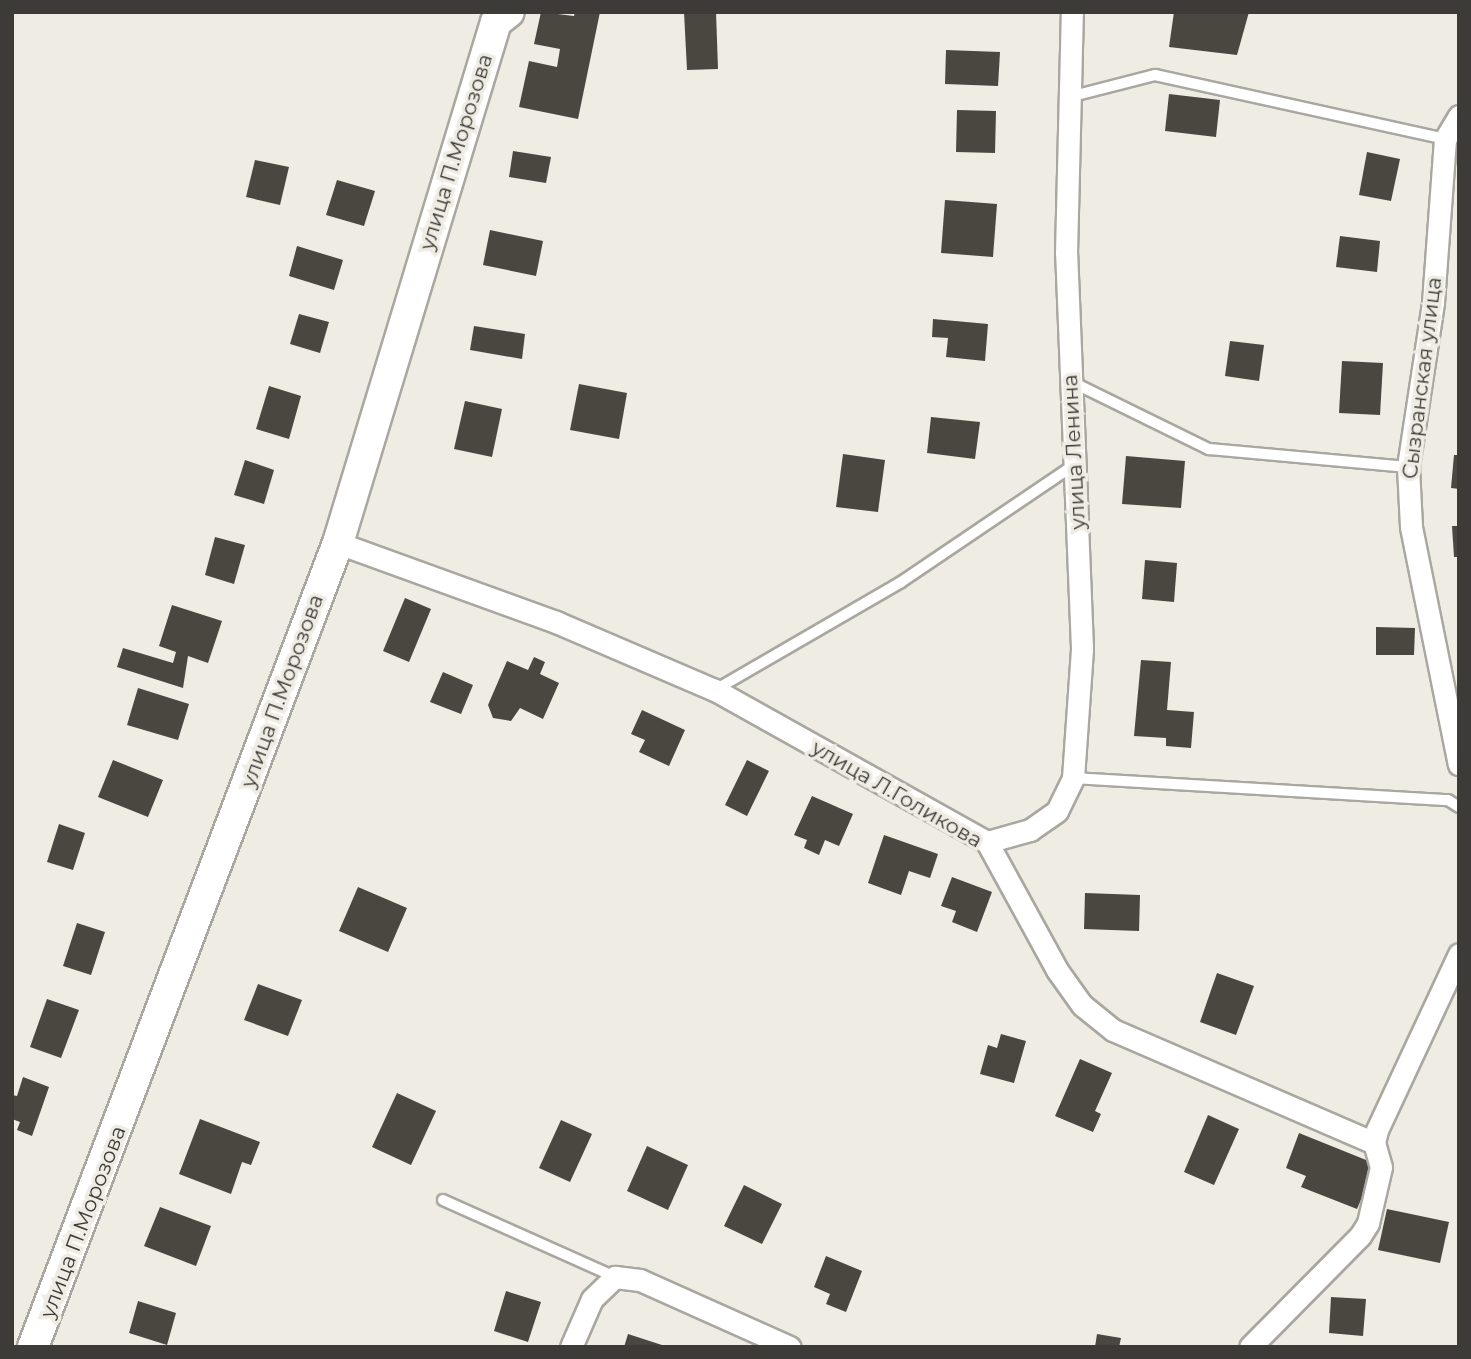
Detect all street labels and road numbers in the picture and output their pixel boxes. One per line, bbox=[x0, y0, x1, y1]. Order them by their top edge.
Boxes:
street label: улица П.Морозова bbox=[414, 51, 498, 253]
street label: Сызранская улица bbox=[1397, 276, 1447, 480]
street label: улица Ленина bbox=[1057, 374, 1091, 530]
street label: улица П.Морозова bbox=[235, 591, 329, 791]
street label: улица Л.Голикова bbox=[807, 735, 987, 853]
street label: улица П.Морозова bbox=[35, 1122, 131, 1322]

